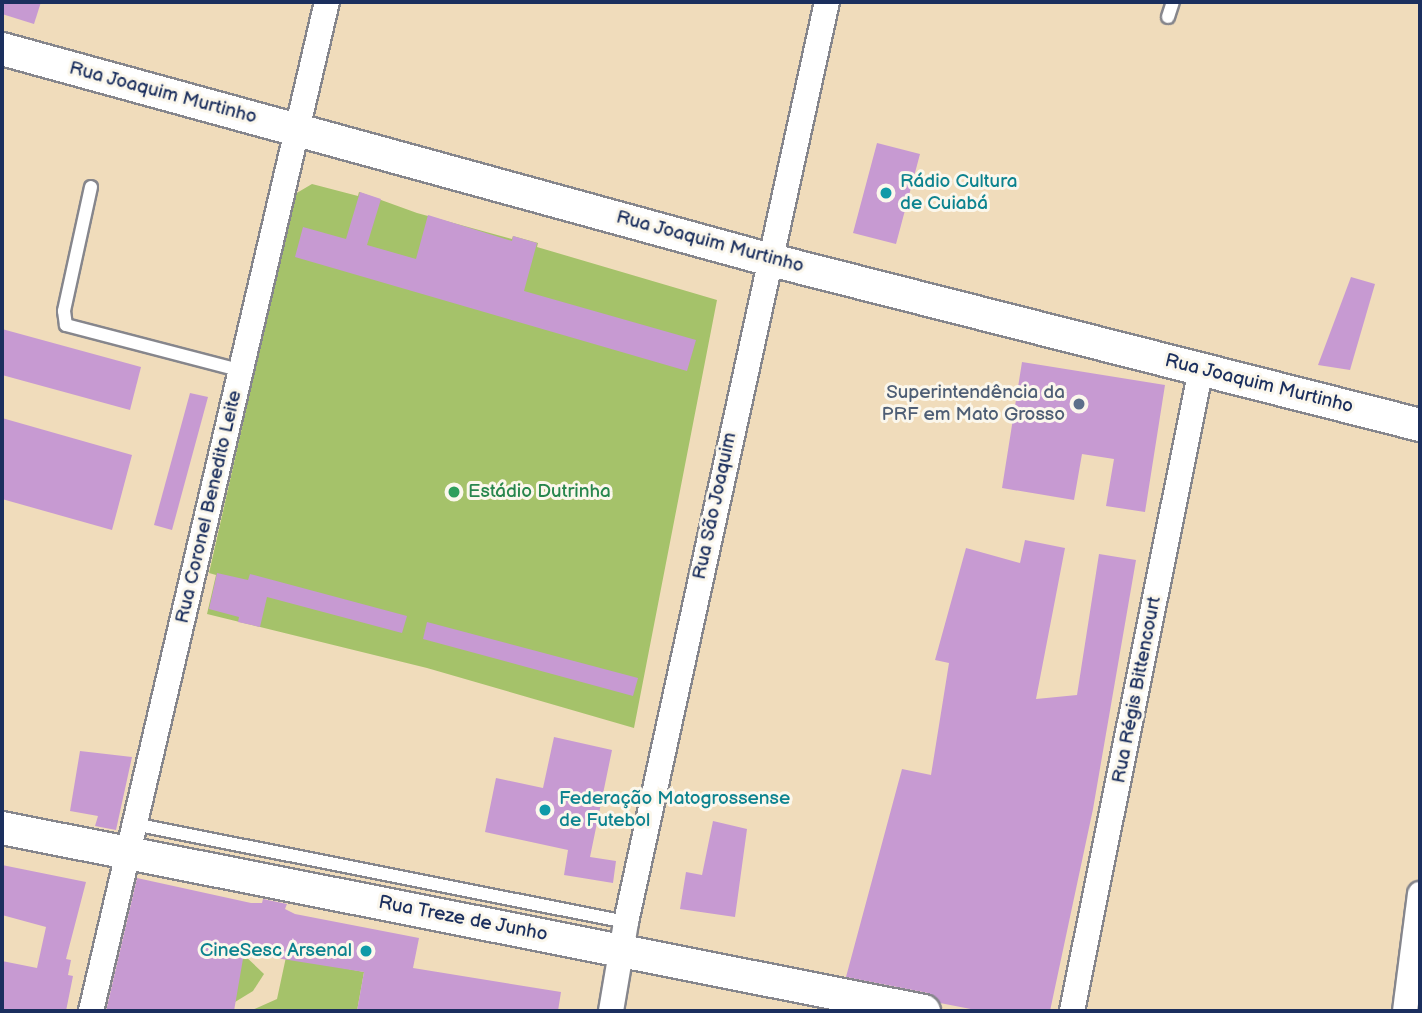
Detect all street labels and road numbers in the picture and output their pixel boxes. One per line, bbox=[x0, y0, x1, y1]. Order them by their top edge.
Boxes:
street label: Rua Joaquim Murtinho bbox=[66, 57, 260, 129]
street label: Rua Joaquim Murtinho bbox=[613, 206, 807, 278]
street label: Rua Joaquim Murtinho bbox=[1162, 349, 1356, 419]
street label: Rua Coronel Benedito Leite bbox=[171, 388, 247, 626]
street label: Rua São Joaquim bbox=[688, 430, 742, 582]
street label: Rua Régis Bittencourt bbox=[1108, 595, 1166, 785]
street label: Rua Treze de Junho bbox=[376, 891, 550, 947]

